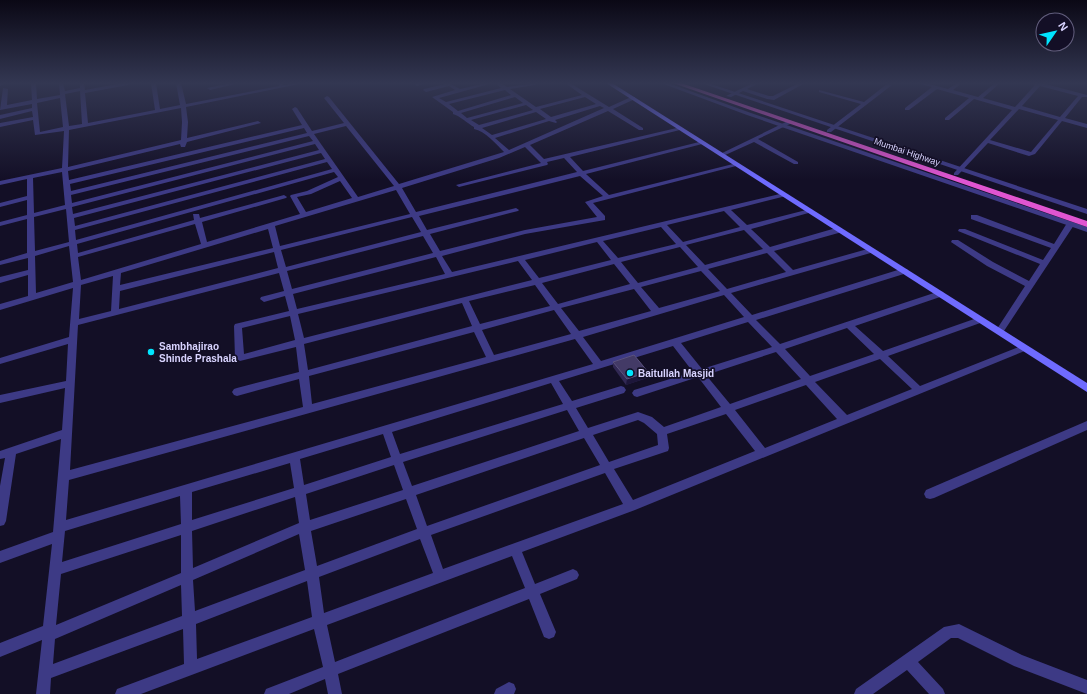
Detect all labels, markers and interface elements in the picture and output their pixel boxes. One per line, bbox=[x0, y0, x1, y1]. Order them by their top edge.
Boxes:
north arrow bbox=[1035, 12, 1075, 52]
text: N bbox=[1056, 20, 1071, 33]
street label: Mumbai Highway bbox=[873, 136, 942, 168]
place label: Sambhajirao Shinde Prashala bbox=[159, 341, 237, 364]
marker: Sambhajirao Shinde Prashala bbox=[146, 347, 156, 357]
marker: Baitullah Masjid bbox=[625, 368, 635, 378]
place label: Baitullah Masjid bbox=[638, 368, 714, 379]

